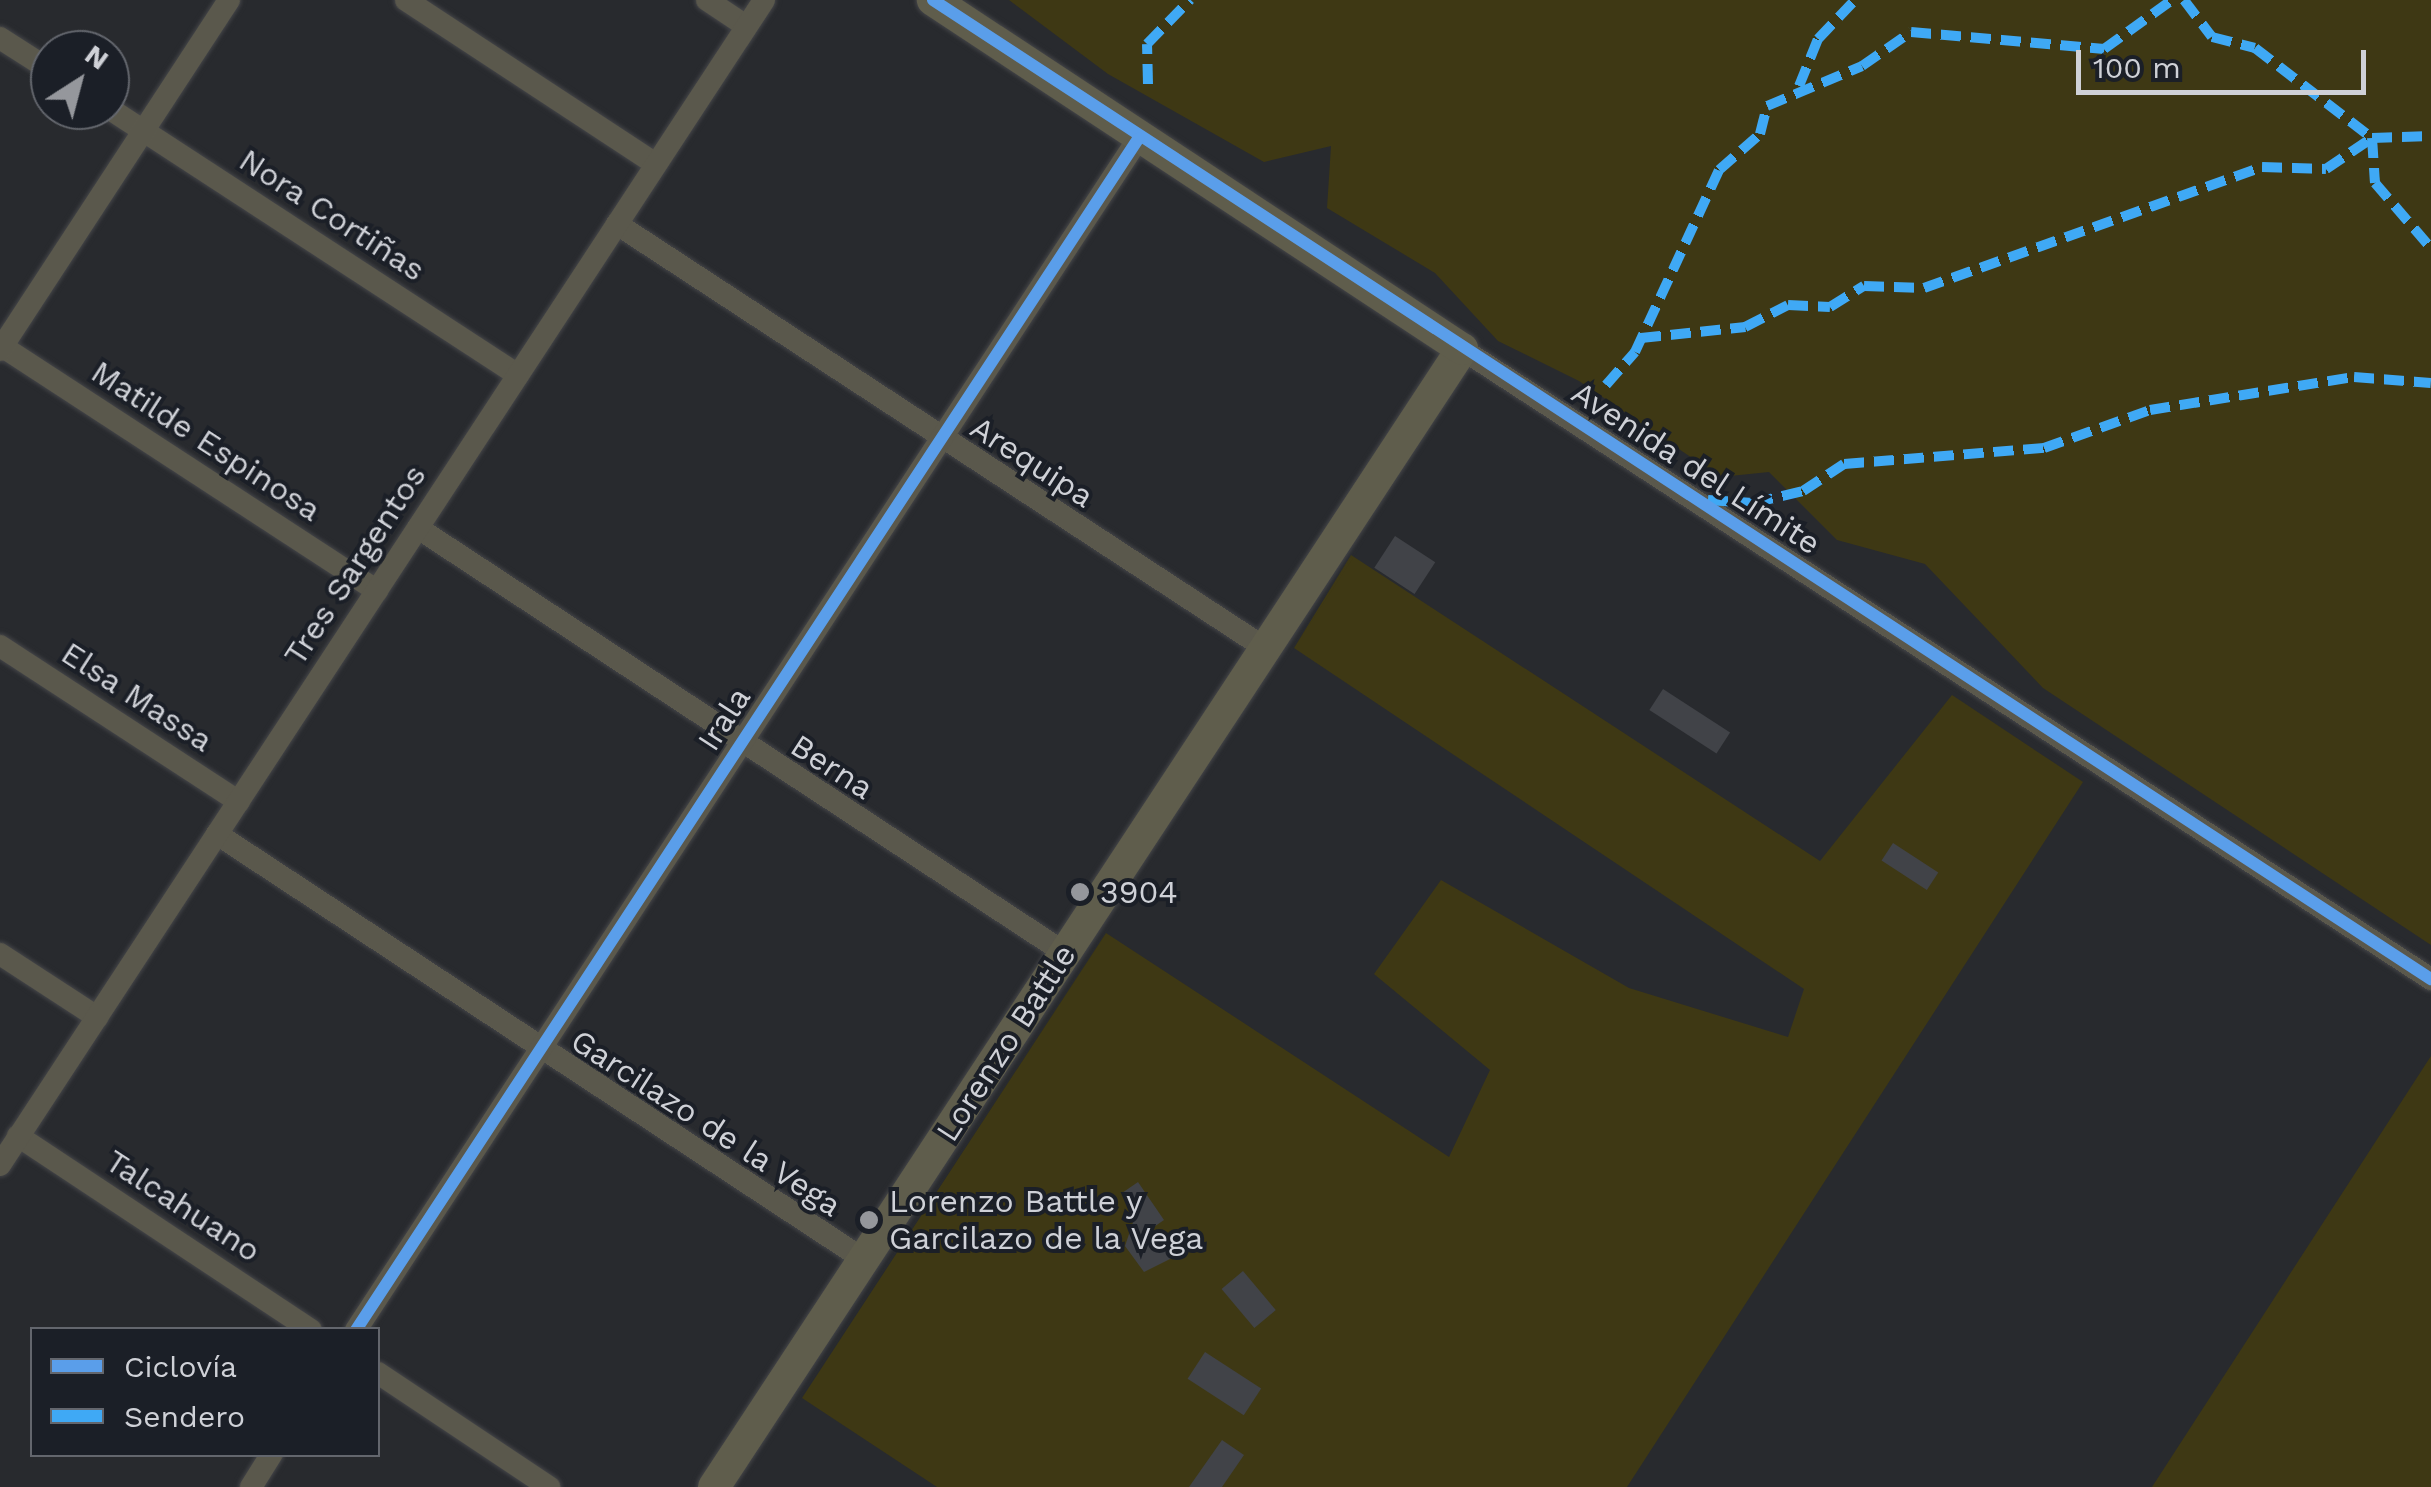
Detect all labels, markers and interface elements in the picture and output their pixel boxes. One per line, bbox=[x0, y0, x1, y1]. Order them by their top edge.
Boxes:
north arrow bbox=[30, 30, 130, 130]
scale bar bbox=[2081, 30, 2371, 92]
text: N bbox=[79, 37, 115, 76]
text: 100 m bbox=[2093, 50, 2181, 85]
street label: Nora Cortiñas bbox=[232, 141, 432, 289]
street label: Matilde Espinosa bbox=[84, 353, 328, 529]
street label: Avenida del Límite bbox=[1564, 373, 1828, 563]
street label: Arequipa bbox=[963, 408, 1101, 516]
street label: Tres Sargentos bbox=[276, 458, 434, 672]
street label: Elsa Massa bbox=[54, 634, 220, 760]
street label: Irala bbox=[689, 680, 759, 758]
street label: Berna bbox=[784, 726, 880, 808]
place label: 3904 bbox=[1100, 873, 1178, 911]
marker: 3904 bbox=[1069, 881, 1091, 903]
street label: Lorenzo Battle bbox=[928, 937, 1084, 1149]
street label: Garcilazo de la Vega bbox=[563, 1021, 849, 1225]
street label: Talcahuano bbox=[98, 1142, 268, 1270]
place label: Lorenzo Battle y Garcilazo de la Vega bbox=[889, 1183, 1205, 1258]
marker: Lorenzo Battle y Garcilazo de la Vega bbox=[858, 1209, 880, 1231]
legend bbox=[30, 1327, 380, 1457]
text: Ciclovía bbox=[124, 1349, 237, 1384]
text: Sendero bbox=[124, 1399, 245, 1434]

